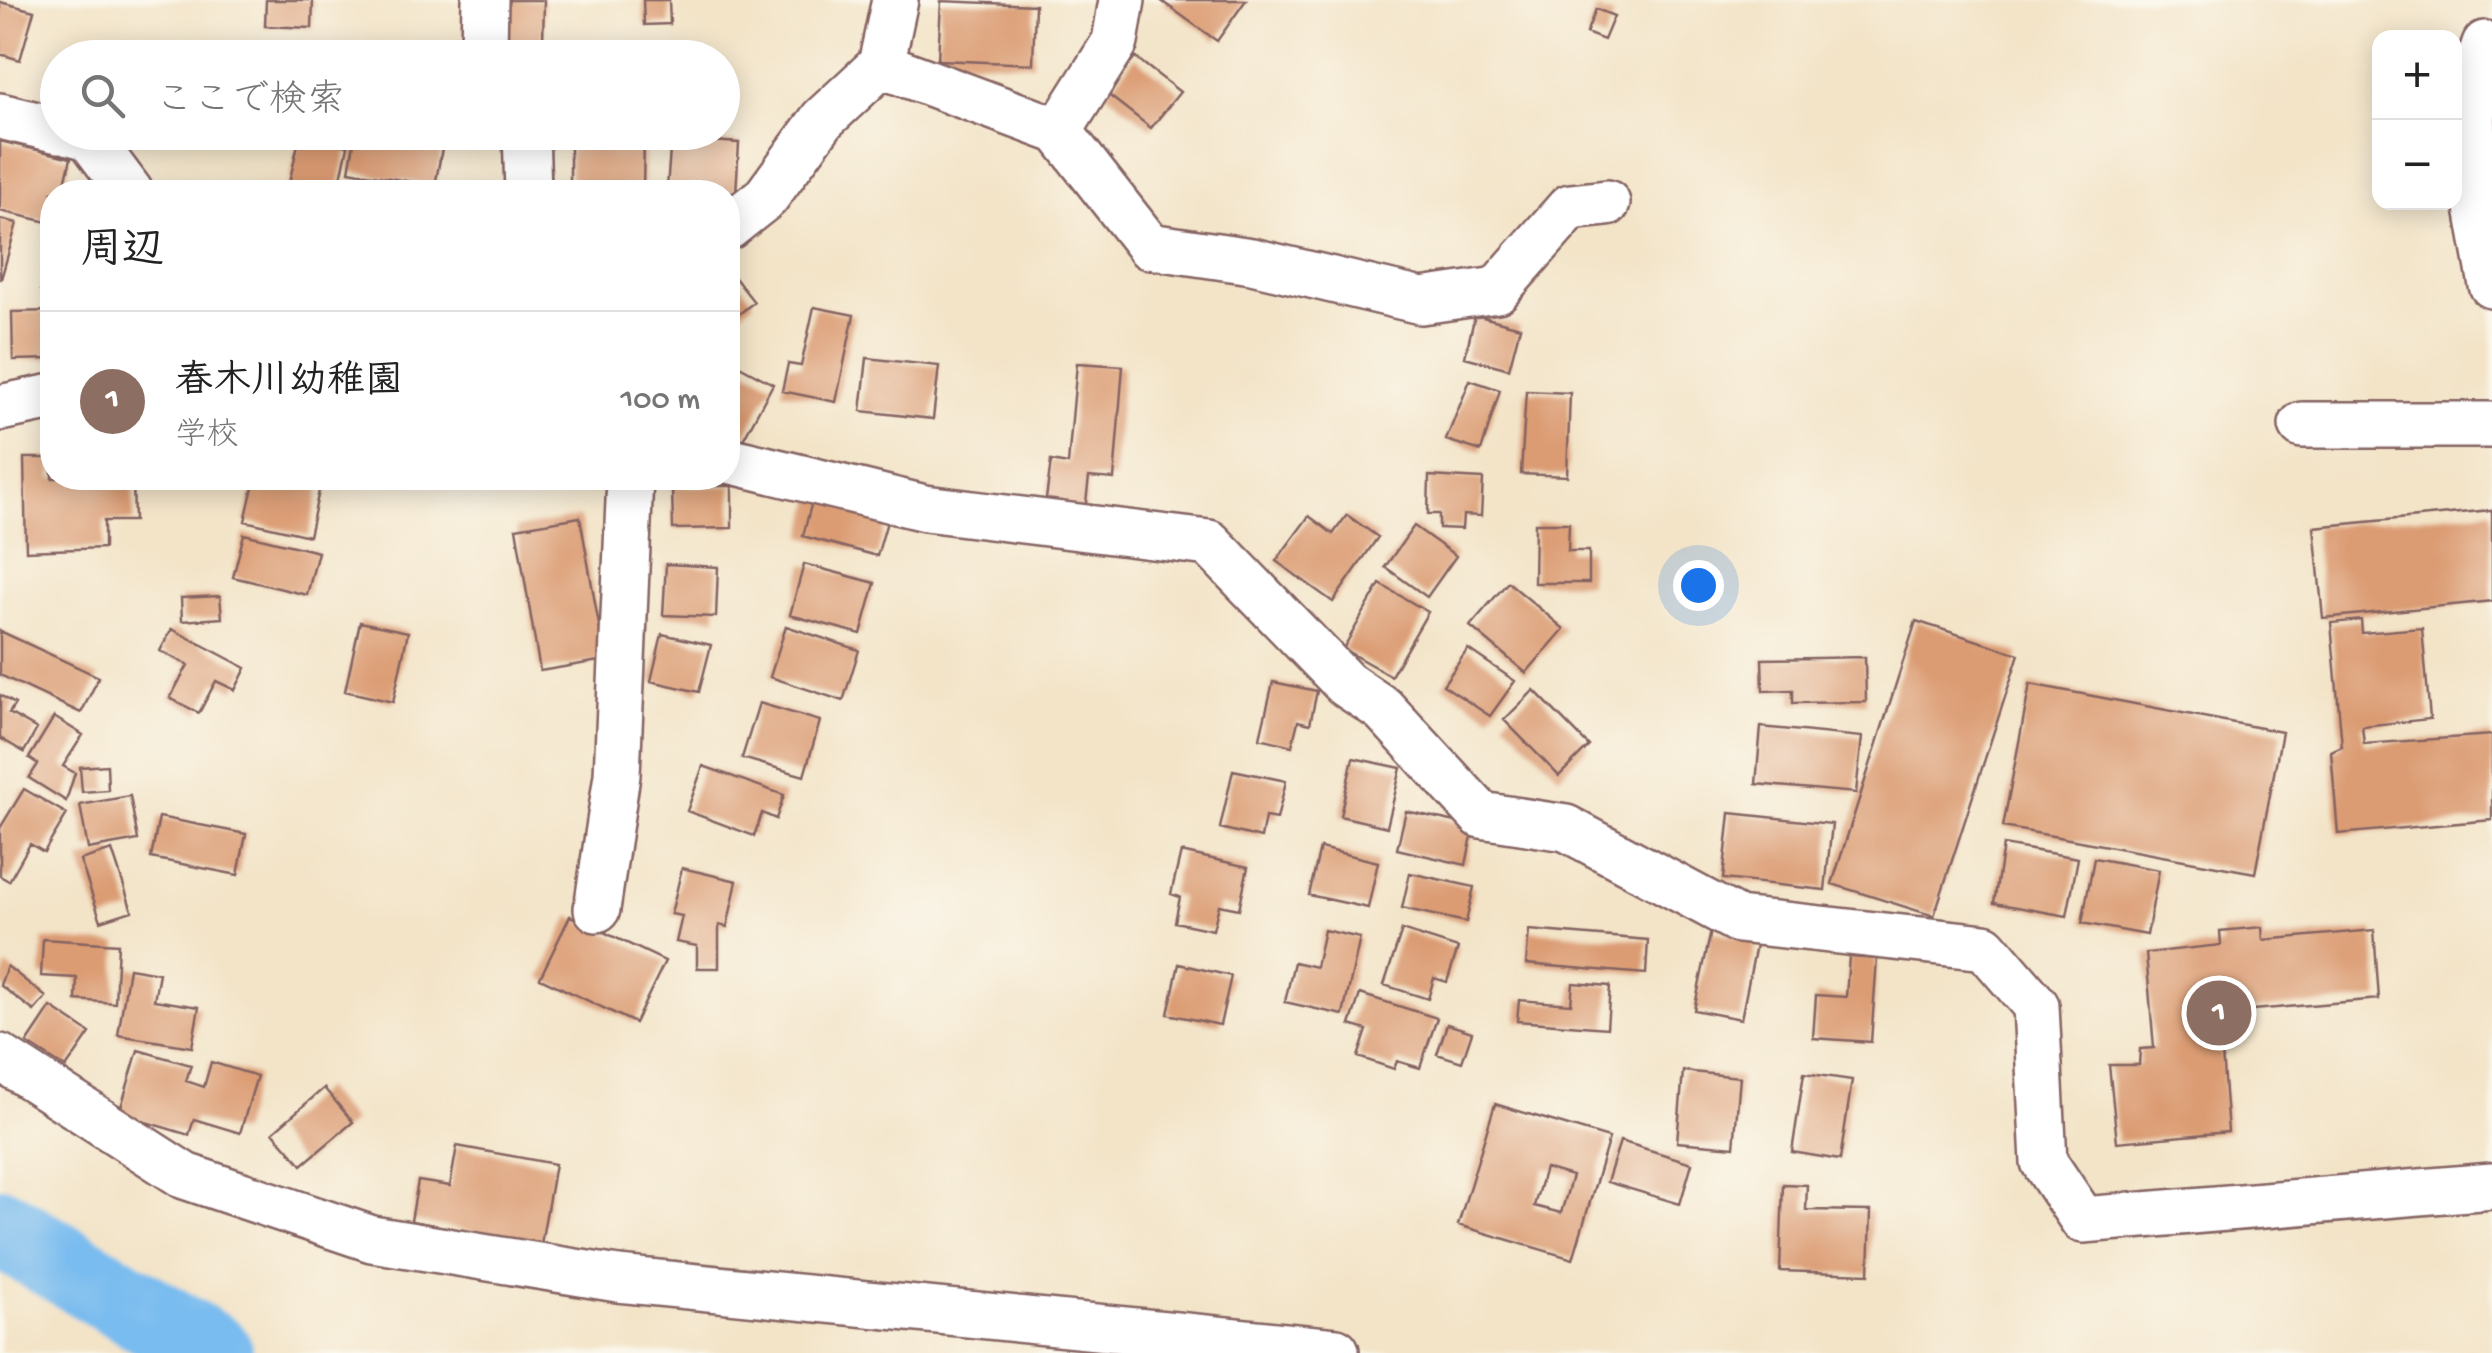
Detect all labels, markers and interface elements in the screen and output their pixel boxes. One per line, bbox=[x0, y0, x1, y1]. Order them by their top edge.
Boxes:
map controls bbox=[2372, 30, 2462, 210]
button: + bbox=[2372, 30, 2462, 120]
search box bbox=[40, 40, 740, 150]
icon: search bbox=[75, 68, 130, 123]
text: ここで検索 bbox=[155, 81, 345, 125]
button: − bbox=[2372, 120, 2462, 210]
text: 周辺 bbox=[80, 229, 164, 278]
text: 春木川幼稚園 bbox=[175, 362, 403, 406]
text: 1 bbox=[106, 382, 119, 420]
text: 100 m bbox=[620, 382, 700, 420]
text: 学校 bbox=[175, 418, 239, 456]
your location bbox=[1673, 560, 1724, 611]
pin: 1 bbox=[2186, 976, 2252, 1050]

